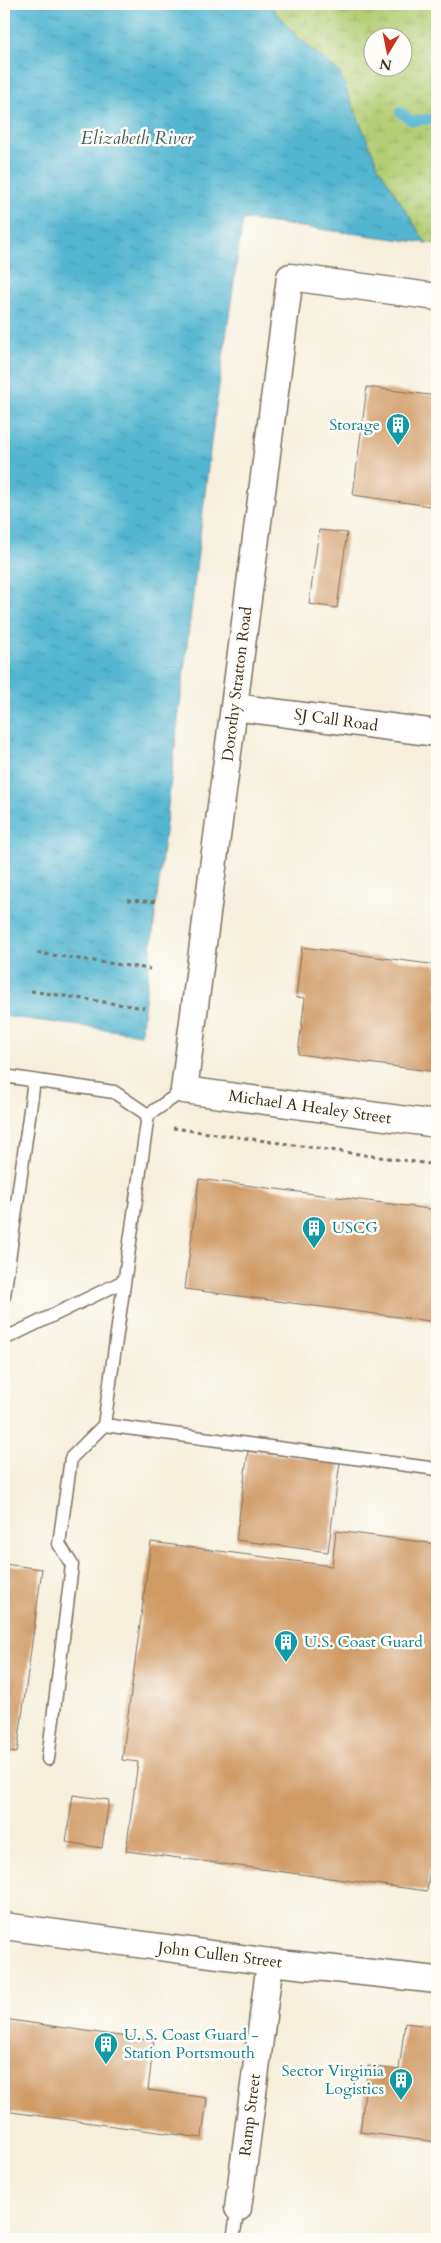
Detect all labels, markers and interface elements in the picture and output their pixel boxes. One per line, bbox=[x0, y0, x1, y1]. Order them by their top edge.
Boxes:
north arrow bbox=[364, 28, 414, 78]
text: N bbox=[378, 54, 393, 75]
water label: Elizabeth River bbox=[81, 126, 194, 151]
building icon: Storage bbox=[385, 412, 411, 446]
place label: Storage bbox=[329, 414, 380, 436]
street label: Dorothy Stratton Road bbox=[217, 605, 257, 763]
street label: SJ Call Road bbox=[293, 703, 380, 737]
street label: Michael A Healey Street bbox=[227, 1085, 393, 1129]
building icon: USCG bbox=[301, 1215, 327, 1249]
place label: USCG bbox=[332, 1217, 378, 1239]
building icon: U.S. Coast Guard bbox=[273, 1629, 299, 1663]
place label: U.S. Coast Guard bbox=[304, 1631, 423, 1653]
street label: John Cullen Street bbox=[155, 1936, 283, 1974]
place label: U. S. Coast Guard - Station Portsmouth bbox=[124, 2024, 258, 2064]
building icon: U. S. Coast Guard - Station Portsmouth bbox=[93, 2031, 119, 2065]
place label: Sector Virginia Logistics bbox=[282, 2060, 384, 2100]
building icon: Sector Virginia Logistics bbox=[388, 2067, 414, 2101]
street label: Ramp Street bbox=[234, 2073, 266, 2157]

